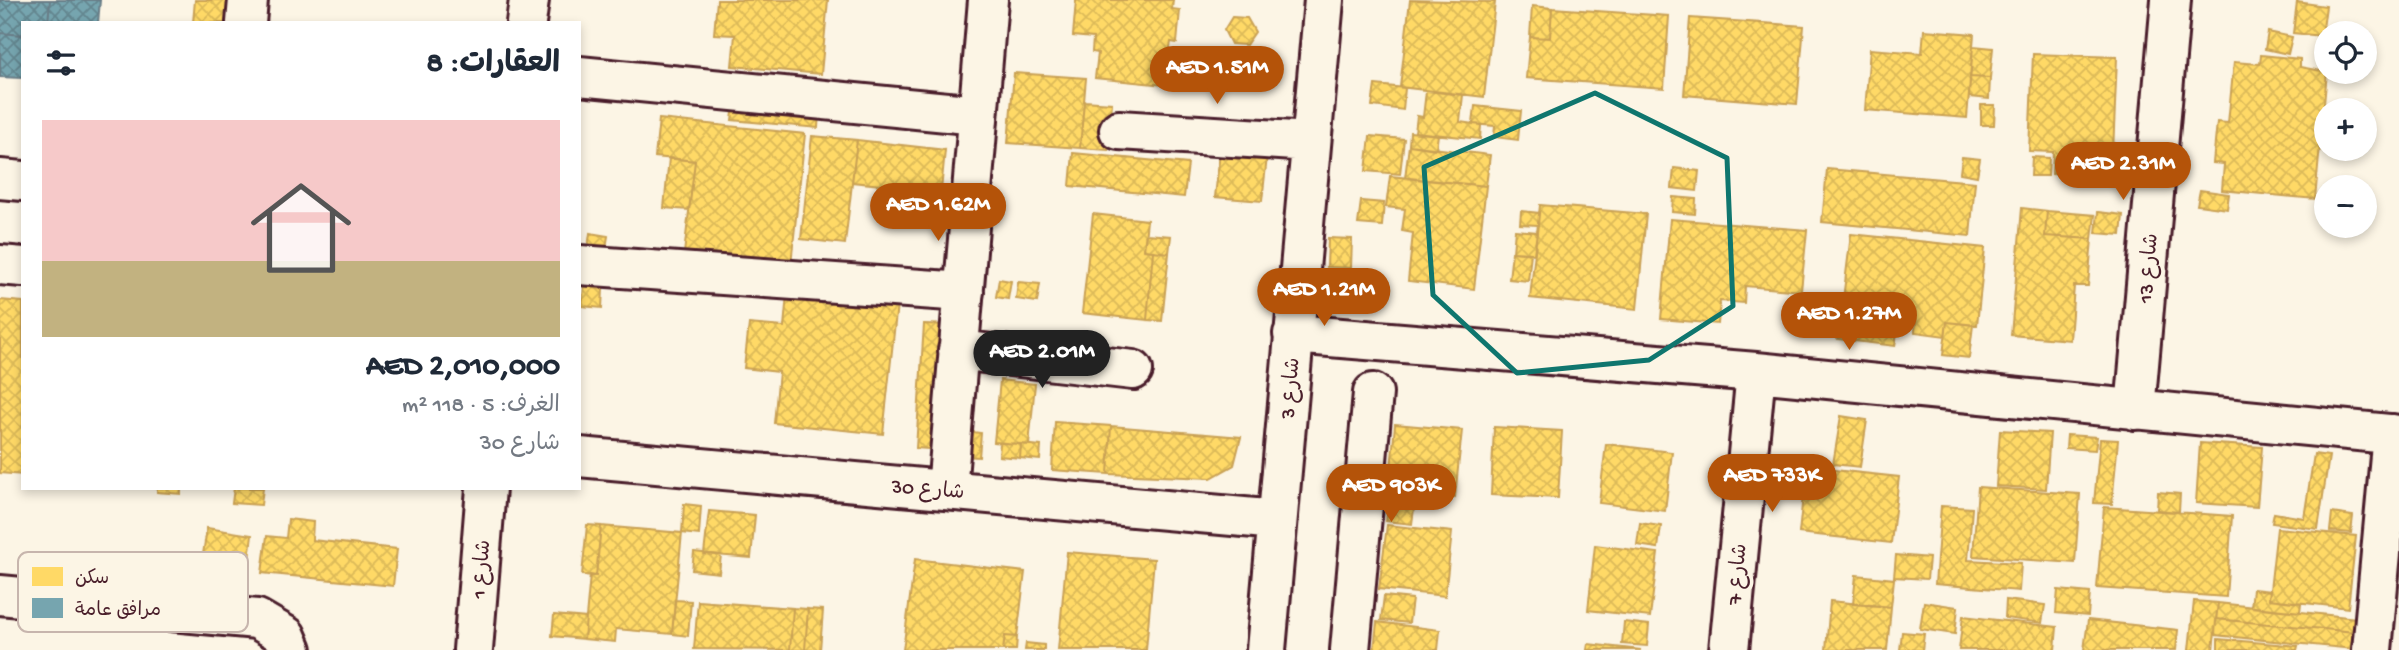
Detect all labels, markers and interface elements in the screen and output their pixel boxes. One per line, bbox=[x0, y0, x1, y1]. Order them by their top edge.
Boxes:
map controls bbox=[2314, 21, 2377, 238]
button: locate bbox=[2314, 21, 2377, 84]
icon: filters bbox=[42, 44, 80, 82]
pin: AED 1.51M bbox=[1137, 46, 1297, 106]
text: العقارات: 8 bbox=[427, 48, 560, 83]
text: AED 1.51M bbox=[1166, 55, 1268, 82]
button: + bbox=[2314, 98, 2377, 161]
pin: AED 2.31M bbox=[2043, 142, 2203, 202]
text: AED 2.31M bbox=[2071, 151, 2175, 178]
icon: home bbox=[238, 165, 364, 291]
button: − bbox=[2314, 175, 2377, 238]
pin: AED 1.62M bbox=[858, 184, 1018, 243]
text: AED 1.62M bbox=[886, 192, 990, 219]
street label: شارع 13 bbox=[2135, 232, 2166, 305]
pin: AED 1.21M bbox=[1244, 268, 1404, 328]
text: AED 1.21M bbox=[1273, 277, 1375, 304]
pin: AED 1.27M bbox=[1769, 292, 1929, 352]
text: AED 1.27M bbox=[1797, 301, 1901, 328]
pin: AED 2.01M bbox=[962, 330, 1122, 390]
text: AED 2.01M bbox=[989, 339, 1095, 366]
text: AED 2,010,000 bbox=[366, 351, 560, 386]
street label: شارع 3 bbox=[1277, 357, 1308, 421]
text: الغرف: 5 · 118 m² bbox=[402, 393, 560, 420]
text: شارع 30 bbox=[480, 431, 560, 458]
pin: AED 733K bbox=[1700, 454, 1844, 514]
text: AED 733K bbox=[1724, 463, 1820, 490]
pin: AED 903K bbox=[1319, 464, 1463, 524]
text: AED 903K bbox=[1342, 473, 1440, 500]
street label: شارع 30 bbox=[889, 476, 965, 507]
street label: شارع 1 bbox=[468, 539, 499, 601]
street label: شارع 7 bbox=[1724, 543, 1755, 607]
legend bbox=[18, 552, 248, 632]
text: سكن bbox=[75, 568, 109, 591]
text: مرافق عامة bbox=[75, 600, 161, 623]

